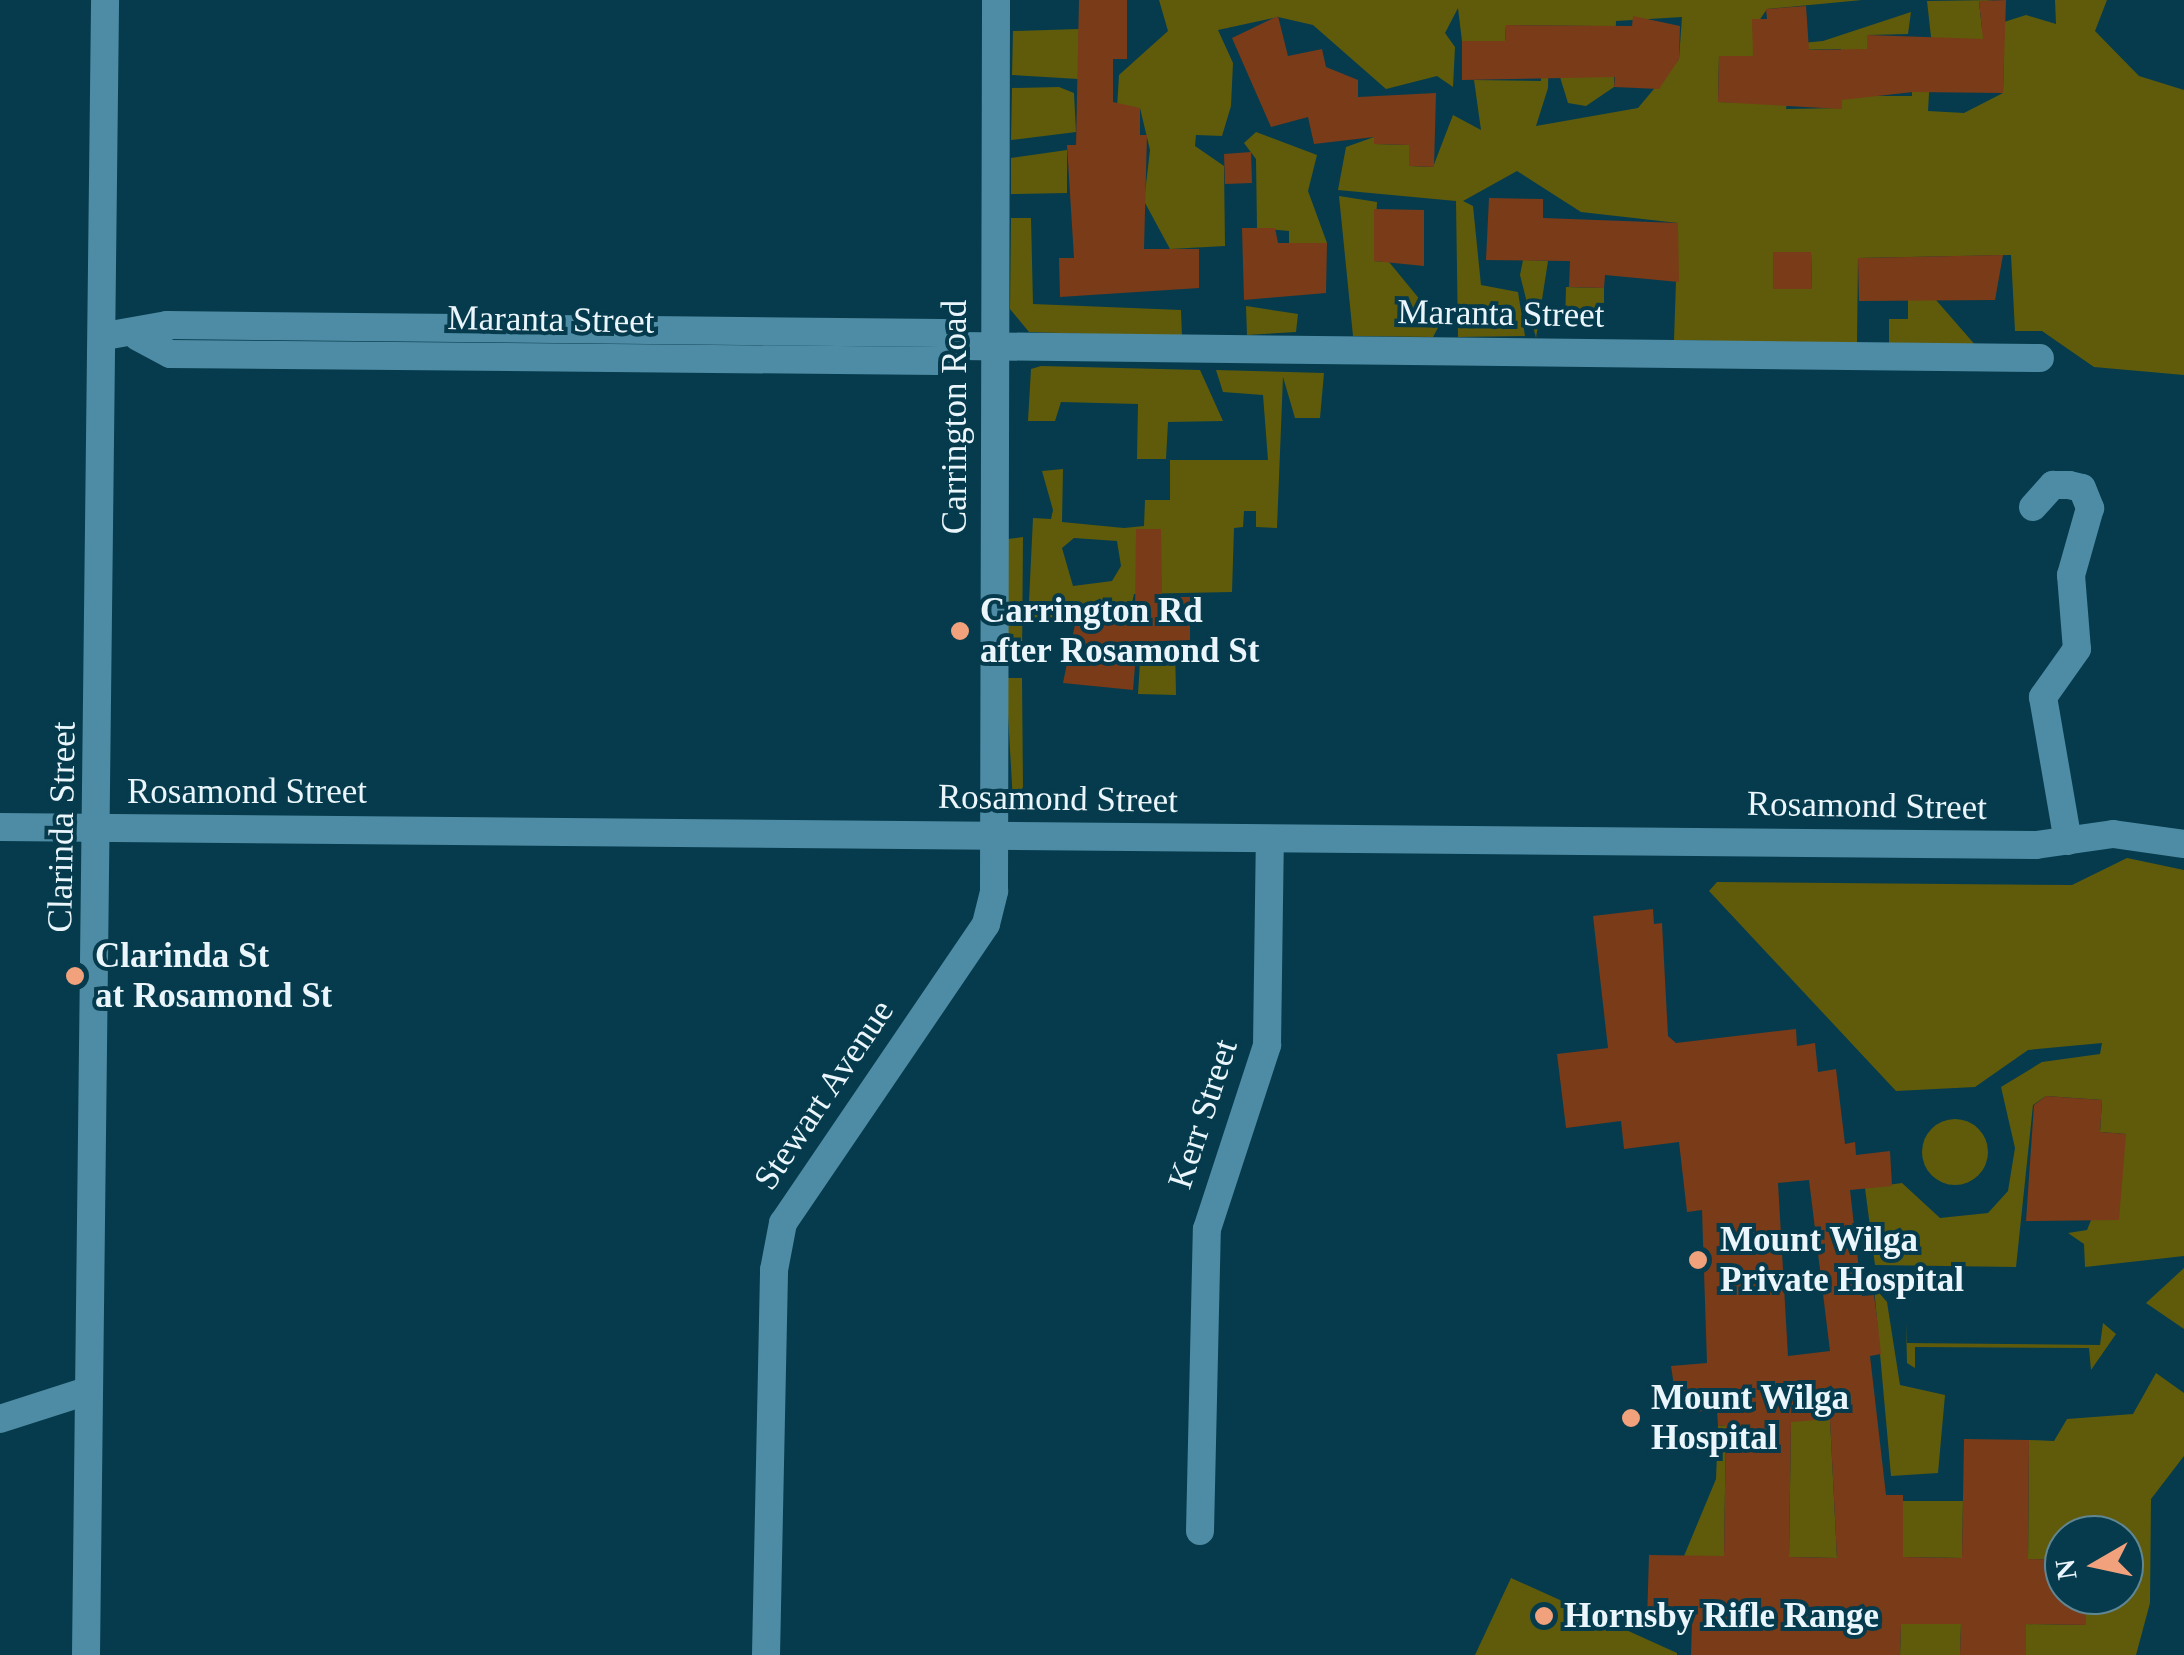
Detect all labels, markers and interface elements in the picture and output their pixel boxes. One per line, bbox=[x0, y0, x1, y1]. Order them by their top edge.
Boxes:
street label: Maranta Street bbox=[1397, 291, 1605, 337]
street label: Maranta Street bbox=[447, 297, 655, 343]
street label: Carrington Road bbox=[934, 300, 976, 534]
place label: Carrington Rd after Rosamond St bbox=[980, 590, 1260, 672]
marker: Carrington Rd after Rosamond St bbox=[949, 620, 971, 642]
street label: Clarinda Street bbox=[39, 721, 85, 933]
street label: Rosamond Street bbox=[127, 771, 367, 813]
street label: Rosamond Street bbox=[938, 776, 1178, 822]
street label: Rosamond Street bbox=[1747, 783, 1987, 829]
place label: Clarinda St at Rosamond St bbox=[95, 935, 332, 1017]
marker: Clarinda St at Rosamond St bbox=[64, 965, 86, 987]
street label: Stewart Avenue bbox=[745, 991, 903, 1199]
street label: Kerr Street bbox=[1159, 1034, 1247, 1194]
place label: Mount Wilga Private Hospital bbox=[1720, 1219, 1964, 1301]
marker: Mount Wilga Private Hospital bbox=[1685, 1247, 1711, 1273]
place label: Mount Wilga Hospital bbox=[1651, 1377, 1850, 1459]
marker: Mount Wilga Hospital bbox=[1620, 1407, 1642, 1429]
north arrow bbox=[2044, 1515, 2144, 1615]
text: N bbox=[2049, 1557, 2083, 1582]
place label: Hornsby Rifle Range bbox=[1564, 1595, 1879, 1637]
marker: Hornsby Rifle Range bbox=[1533, 1605, 1555, 1627]

